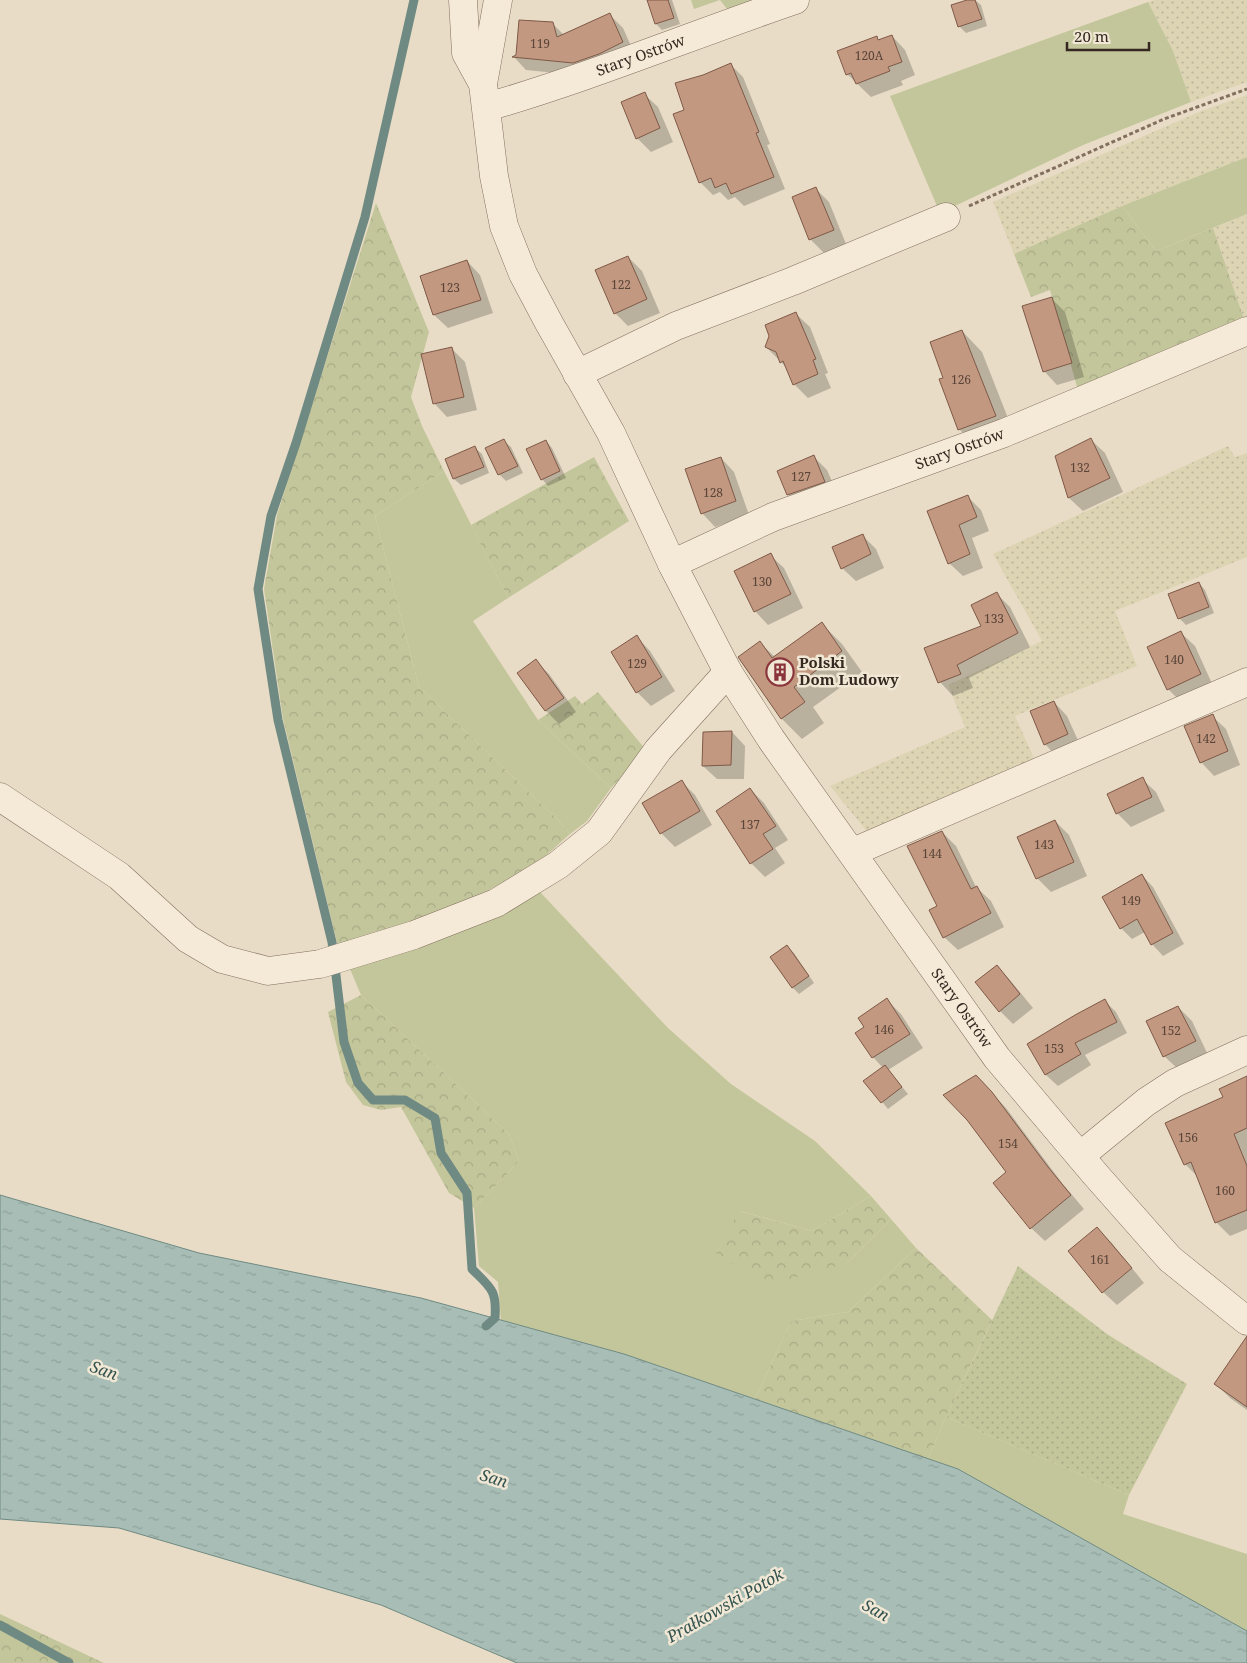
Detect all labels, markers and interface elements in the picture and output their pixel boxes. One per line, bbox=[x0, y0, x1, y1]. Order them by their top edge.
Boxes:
scale bar bbox=[1067, 20, 1150, 52]
text: 20 m bbox=[1074, 26, 1109, 46]
street label: Stary Ostrów bbox=[593, 29, 688, 80]
house number: 119 bbox=[530, 35, 550, 52]
house number: 120A bbox=[855, 47, 884, 64]
house number: 122 bbox=[611, 276, 631, 293]
house number: 123 bbox=[440, 279, 460, 296]
house number: 126 bbox=[951, 371, 971, 388]
street label: Stary Ostrów bbox=[912, 423, 1007, 474]
house number: 132 bbox=[1070, 459, 1090, 476]
house number: 127 bbox=[791, 468, 811, 485]
house number: 128 bbox=[703, 484, 723, 501]
house number: 130 bbox=[752, 573, 772, 590]
house number: 133 bbox=[984, 610, 1004, 627]
house number: 140 bbox=[1164, 651, 1184, 668]
place label: Polski Dom Ludowy bbox=[799, 652, 899, 689]
house number: 129 bbox=[627, 655, 647, 672]
building icon: Polski Dom Ludowy bbox=[765, 657, 795, 687]
house number: 142 bbox=[1196, 730, 1216, 747]
house number: 137 bbox=[740, 816, 760, 833]
house number: 143 bbox=[1034, 836, 1054, 853]
house number: 144 bbox=[922, 845, 942, 862]
house number: 149 bbox=[1121, 892, 1141, 909]
street label: Stary Ostrów bbox=[927, 964, 998, 1051]
house number: 146 bbox=[874, 1021, 894, 1038]
house number: 152 bbox=[1161, 1022, 1181, 1039]
house number: 153 bbox=[1044, 1040, 1064, 1057]
house number: 156 bbox=[1178, 1129, 1198, 1146]
house number: 154 bbox=[998, 1135, 1018, 1152]
house number: 160 bbox=[1215, 1182, 1235, 1199]
house number: 161 bbox=[1090, 1251, 1110, 1268]
water label: San bbox=[87, 1355, 121, 1385]
water label: San bbox=[478, 1463, 511, 1493]
water label: Prałkowski Potok bbox=[662, 1562, 788, 1648]
water label: San bbox=[859, 1594, 894, 1626]

